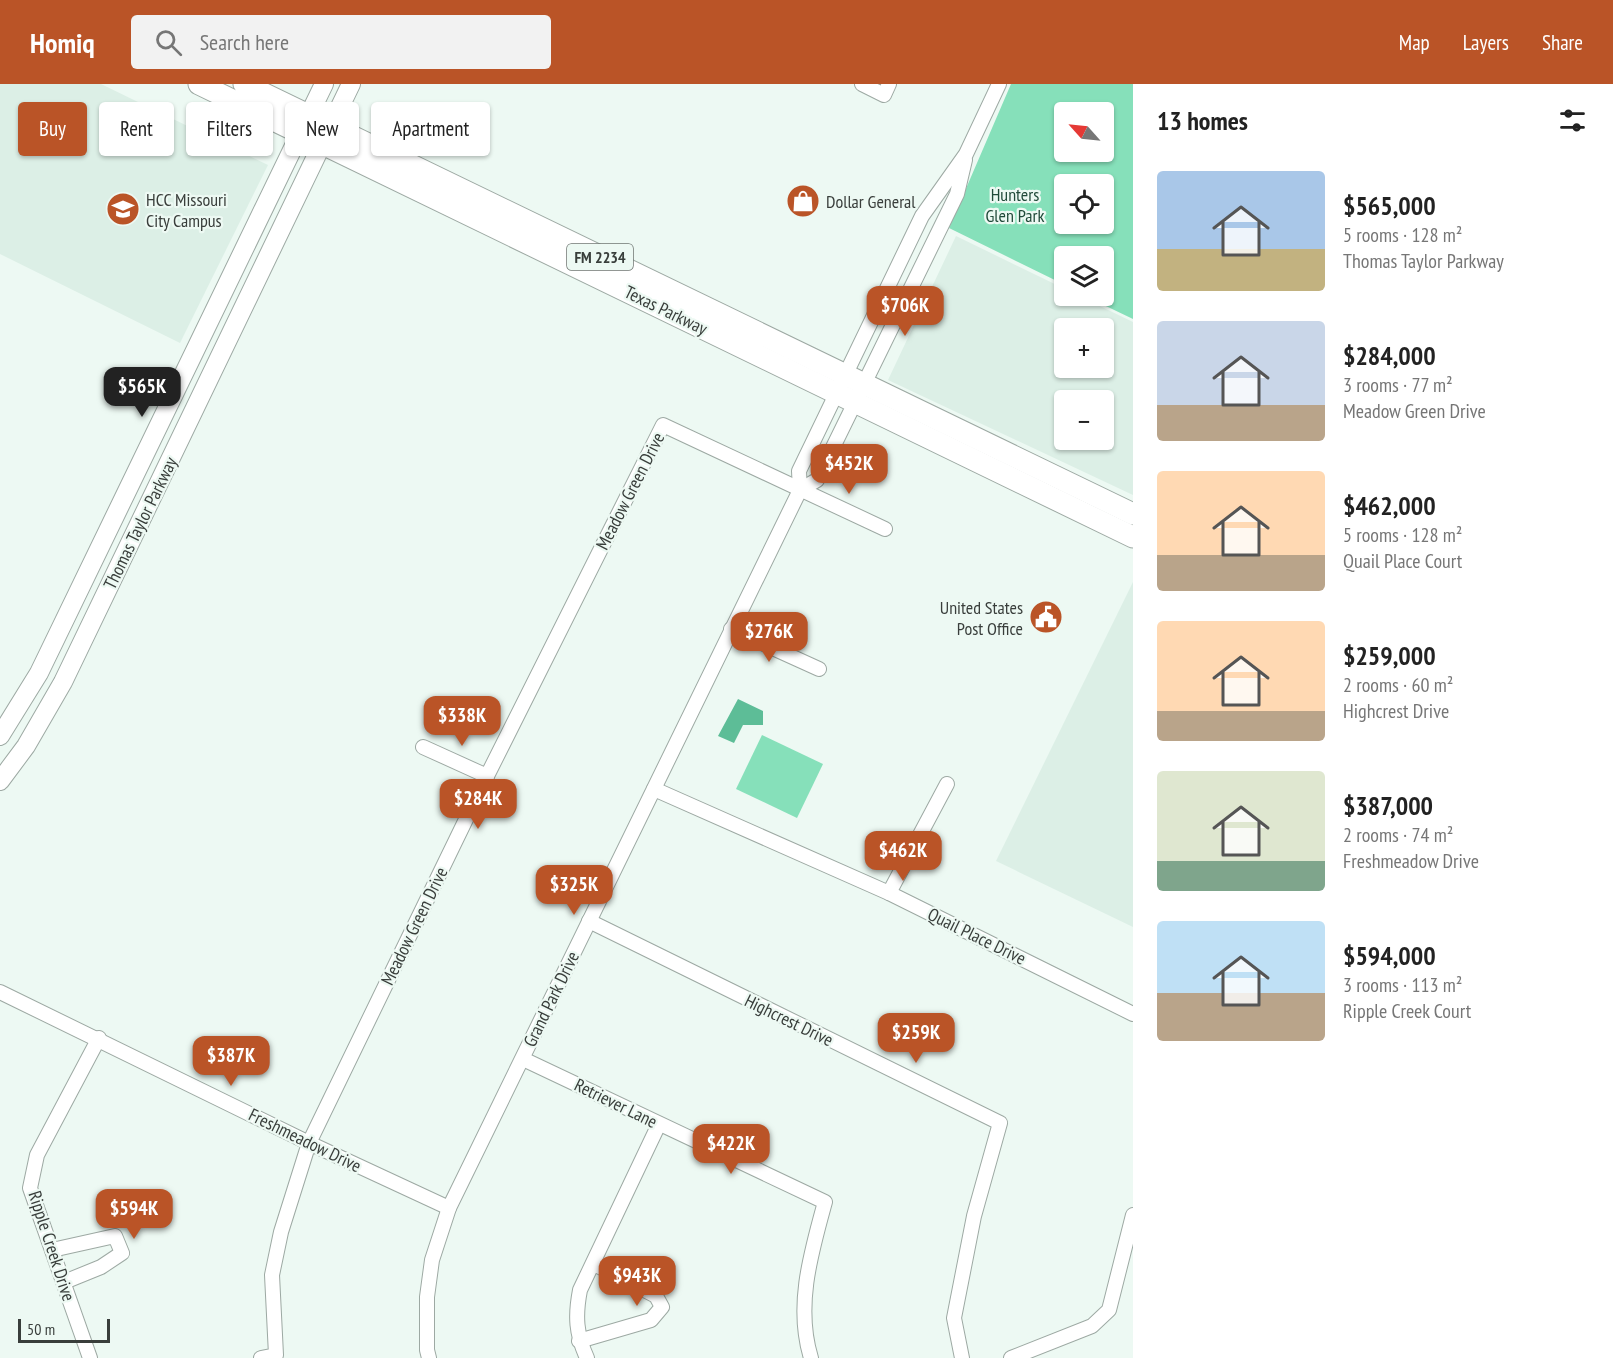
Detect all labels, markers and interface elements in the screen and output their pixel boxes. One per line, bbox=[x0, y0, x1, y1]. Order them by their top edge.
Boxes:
search box bbox=[131, 15, 551, 69]
text: Homiq bbox=[30, 24, 95, 61]
icon: search bbox=[152, 26, 185, 59]
text: Search here bbox=[200, 28, 289, 56]
text: Map bbox=[1399, 29, 1430, 56]
text: Layers bbox=[1463, 29, 1509, 56]
text: Share bbox=[1542, 29, 1583, 56]
chip: Buy bbox=[18, 102, 87, 156]
chip: Rent bbox=[99, 102, 174, 156]
chip: Filters bbox=[186, 102, 273, 156]
chip: New bbox=[285, 102, 359, 156]
chip: Apartment bbox=[371, 102, 490, 156]
north arrow bbox=[1054, 102, 1114, 162]
map controls bbox=[1054, 102, 1114, 450]
text: 13 homes bbox=[1157, 104, 1248, 137]
icon: filters bbox=[1556, 104, 1589, 137]
button: locate bbox=[1054, 174, 1114, 234]
shop icon: Dollar General bbox=[785, 183, 821, 219]
park label: Hunters Glen Park bbox=[986, 183, 1044, 227]
place label: HCC Missouri City Campus bbox=[146, 188, 227, 232]
text: $565,000 bbox=[1343, 189, 1436, 222]
place label: Dollar General bbox=[826, 190, 916, 213]
school or university icon: HCC Missouri City Campus bbox=[105, 191, 141, 227]
icon: home bbox=[1205, 195, 1277, 267]
text: 5 rooms · 128 m² bbox=[1343, 222, 1462, 248]
road number: FM 2234 bbox=[567, 244, 633, 270]
button: layers bbox=[1054, 246, 1114, 306]
text: Thomas Taylor Parkway bbox=[1343, 248, 1504, 274]
street label: Texas Parkway bbox=[621, 280, 711, 340]
pin: $706K bbox=[863, 286, 947, 337]
text: $706K bbox=[881, 292, 929, 318]
button: + bbox=[1054, 318, 1114, 378]
text: $284,000 bbox=[1343, 339, 1436, 372]
icon: home bbox=[1205, 345, 1277, 417]
pin: $565K bbox=[100, 367, 184, 418]
text: 3 rooms · 77 m² bbox=[1343, 372, 1453, 398]
text: $565K bbox=[118, 373, 166, 399]
button: − bbox=[1054, 390, 1114, 450]
text: Meadow Green Drive bbox=[1343, 398, 1486, 424]
street label: Meadow Green Drive bbox=[591, 429, 669, 553]
pin: $452K bbox=[807, 444, 891, 495]
text: $452K bbox=[825, 450, 873, 476]
street label: Thomas Taylor Parkway bbox=[98, 453, 182, 593]
text: $462,000 bbox=[1343, 489, 1436, 522]
icon: home bbox=[1205, 495, 1277, 567]
text: 5 rooms · 128 m² bbox=[1343, 522, 1462, 548]
text: Quail Place Court bbox=[1343, 548, 1462, 574]
place label: United States Post Office bbox=[940, 596, 1023, 640]
public building icon: United States Post Office bbox=[1028, 599, 1064, 635]
pin: $276K bbox=[727, 612, 811, 663]
text: $276K bbox=[745, 618, 793, 644]
text: $259,000 bbox=[1343, 639, 1436, 672]
icon: home bbox=[1205, 645, 1277, 717]
text: 2 rooms · 60 m² bbox=[1343, 672, 1453, 698]
pin: $338K bbox=[420, 696, 504, 747]
text: Highcrest Drive bbox=[1343, 698, 1449, 724]
text: $338K bbox=[438, 702, 486, 728]
pin: $284K bbox=[436, 779, 520, 830]
text: $284K bbox=[454, 785, 502, 811]
text: $387,000 bbox=[1343, 789, 1433, 822]
icon: home bbox=[1205, 795, 1277, 867]
text: 2 rooms · 74 m² bbox=[1343, 822, 1453, 848]
pin: $462K bbox=[861, 831, 945, 882]
text: $462K bbox=[879, 837, 927, 863]
text: Freshmeadow Drive bbox=[1343, 848, 1479, 874]
street label: Meadow Green Drive bbox=[375, 863, 453, 989]
pin: $325K bbox=[532, 865, 616, 916]
text: $325K bbox=[550, 871, 598, 897]
street label: Quail Place Drive bbox=[924, 902, 1030, 970]
text: $594,000 bbox=[1343, 939, 1436, 972]
icon: home bbox=[1205, 945, 1277, 1017]
street label: Grand Park Drive bbox=[518, 948, 584, 1050]
text: 3 rooms · 113 m² bbox=[1343, 972, 1462, 998]
street label: Highcrest Drive bbox=[741, 989, 837, 1051]
text: Ripple Creek Court bbox=[1343, 998, 1471, 1024]
pin: $259K bbox=[874, 1013, 958, 1064]
text: $259K bbox=[892, 1019, 940, 1045]
pin: $387K bbox=[189, 1036, 273, 1087]
text: $387K bbox=[207, 1042, 255, 1068]
street label: Retriever Lane bbox=[571, 1073, 661, 1133]
street label: Freshmeadow Drive bbox=[245, 1103, 365, 1177]
pin: $422K bbox=[689, 1124, 773, 1175]
text: $422K bbox=[707, 1130, 755, 1156]
street label: Ripple Creek Drive bbox=[23, 1188, 81, 1304]
pin: $594K bbox=[92, 1189, 176, 1240]
text: $594K bbox=[110, 1195, 158, 1221]
pin: $943K bbox=[595, 1256, 679, 1307]
text: $943K bbox=[613, 1262, 661, 1288]
scale bar bbox=[18, 1316, 110, 1344]
text: 50 m bbox=[27, 1319, 55, 1339]

